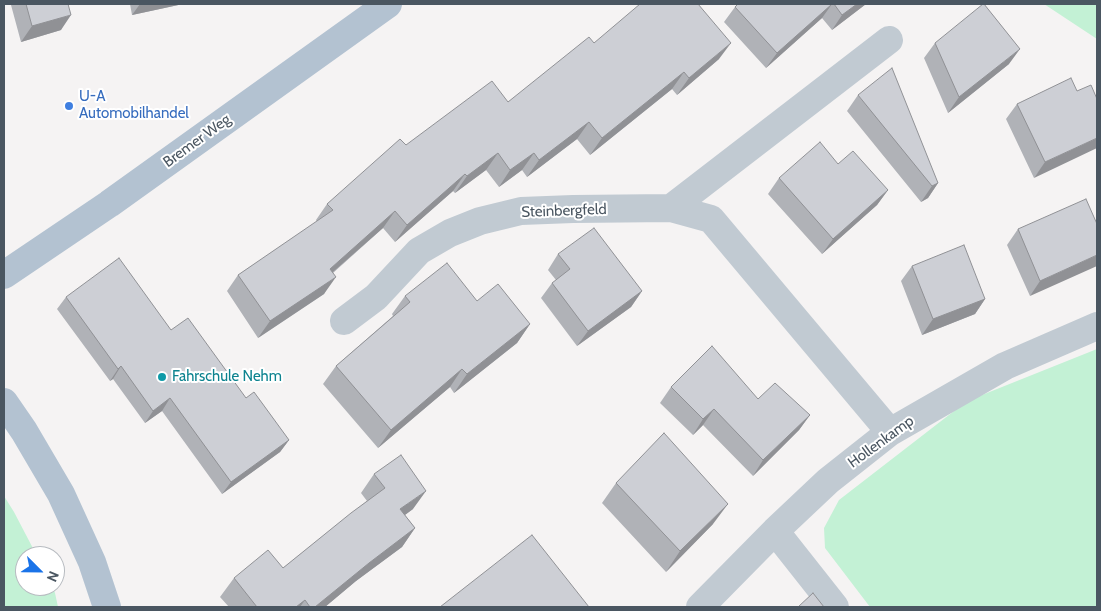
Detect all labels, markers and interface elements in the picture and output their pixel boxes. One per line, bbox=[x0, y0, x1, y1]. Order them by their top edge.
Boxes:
place label: U-A Automobilhandel bbox=[79, 88, 189, 123]
marker: U-A Automobilhandel bbox=[63, 100, 75, 112]
street label: Bremer Weg bbox=[160, 111, 234, 171]
street label: Steinbergfeld bbox=[521, 201, 607, 221]
place label: Fahrschule Nehm bbox=[172, 368, 282, 386]
marker: Fahrschule Nehm bbox=[156, 371, 168, 383]
street label: Hollenkamp bbox=[845, 412, 917, 472]
north arrow bbox=[15, 546, 65, 596]
text: N bbox=[43, 568, 63, 585]

